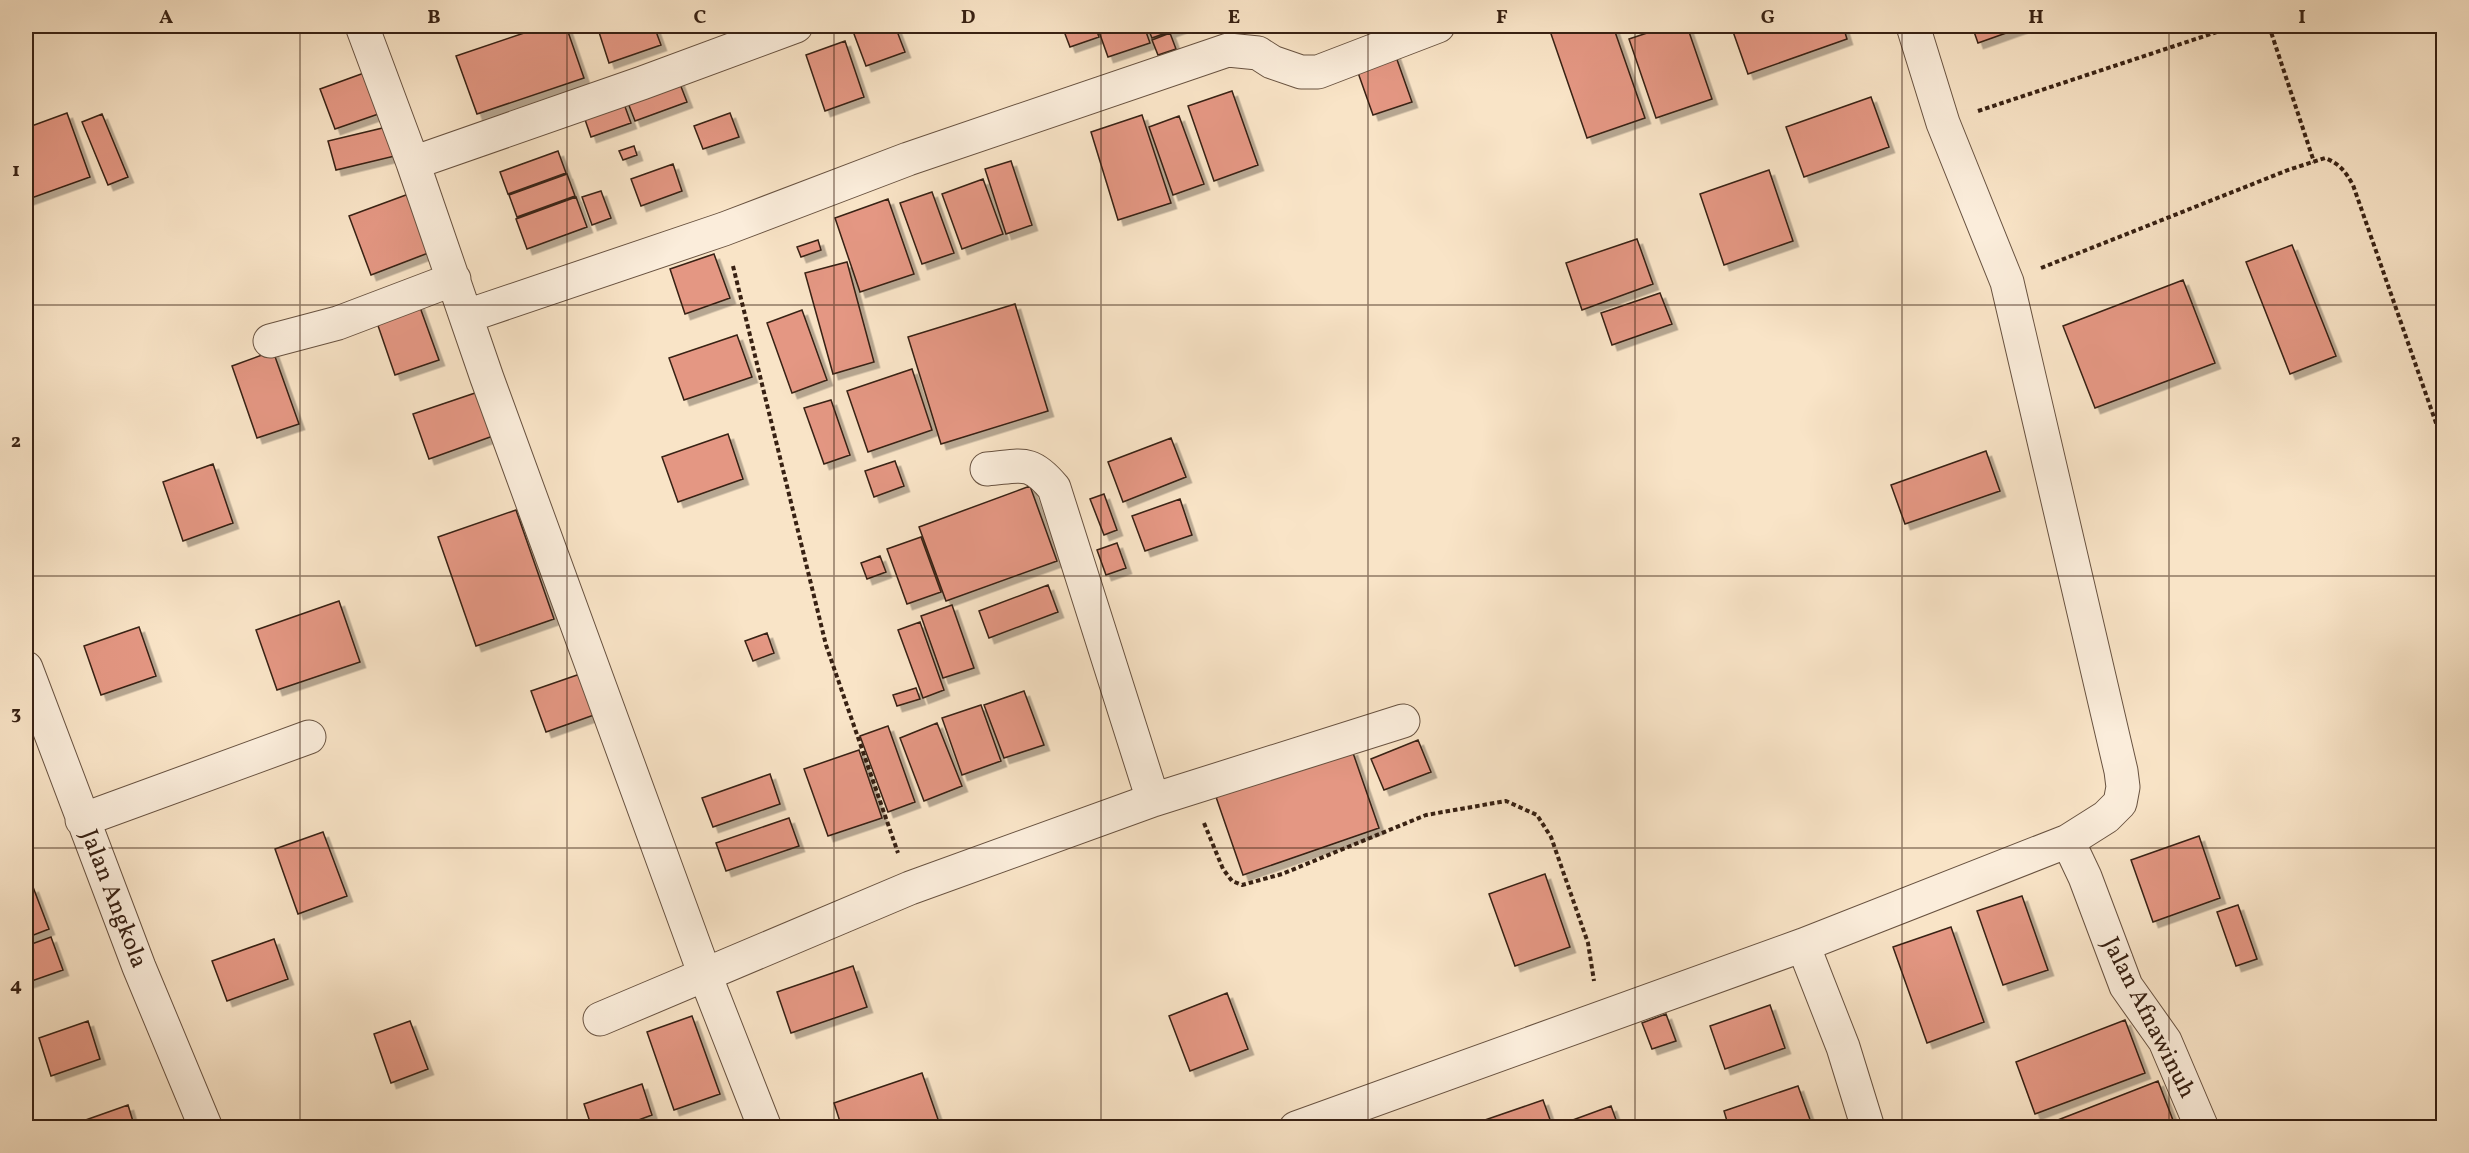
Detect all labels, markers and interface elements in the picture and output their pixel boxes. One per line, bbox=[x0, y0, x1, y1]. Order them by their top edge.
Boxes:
text: A bbox=[159, 4, 173, 32]
text: B bbox=[427, 4, 441, 32]
text: C bbox=[694, 4, 707, 32]
text: D bbox=[961, 4, 975, 32]
text: E bbox=[1228, 4, 1240, 32]
text: F bbox=[1496, 4, 1508, 32]
text: G bbox=[1761, 4, 1775, 32]
text: H bbox=[2028, 4, 2044, 32]
text: I bbox=[2298, 4, 2306, 32]
text: 1 bbox=[12, 157, 20, 185]
text: 2 bbox=[11, 428, 21, 456]
text: 3 bbox=[11, 700, 21, 728]
street label: Jalan Angkola bbox=[71, 825, 155, 973]
street label: Jalan Afnawinuh bbox=[2093, 932, 2203, 1104]
text: 4 bbox=[10, 972, 22, 1000]

